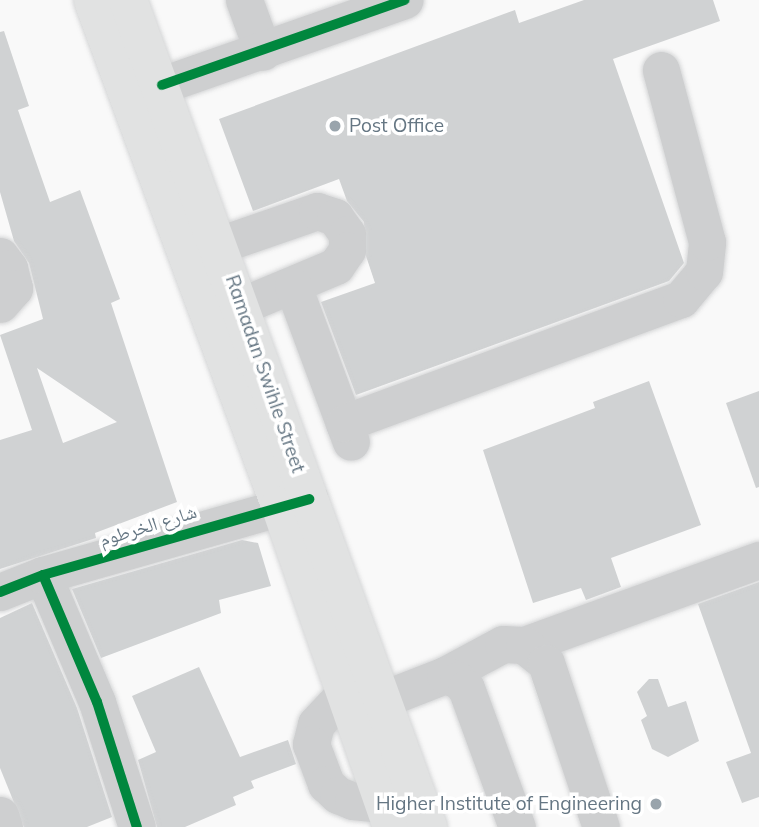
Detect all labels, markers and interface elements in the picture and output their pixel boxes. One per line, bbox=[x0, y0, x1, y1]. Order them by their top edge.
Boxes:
place label: Post Office bbox=[349, 115, 444, 137]
marker: Post Office bbox=[327, 118, 343, 134]
street label: Ramadan Swihle Street bbox=[220, 272, 310, 476]
street label: شارع الخرطوم bbox=[97, 500, 199, 552]
place label: Higher Institute of Engineering bbox=[376, 793, 642, 815]
marker: Higher Institute of Engineering bbox=[648, 796, 664, 812]

